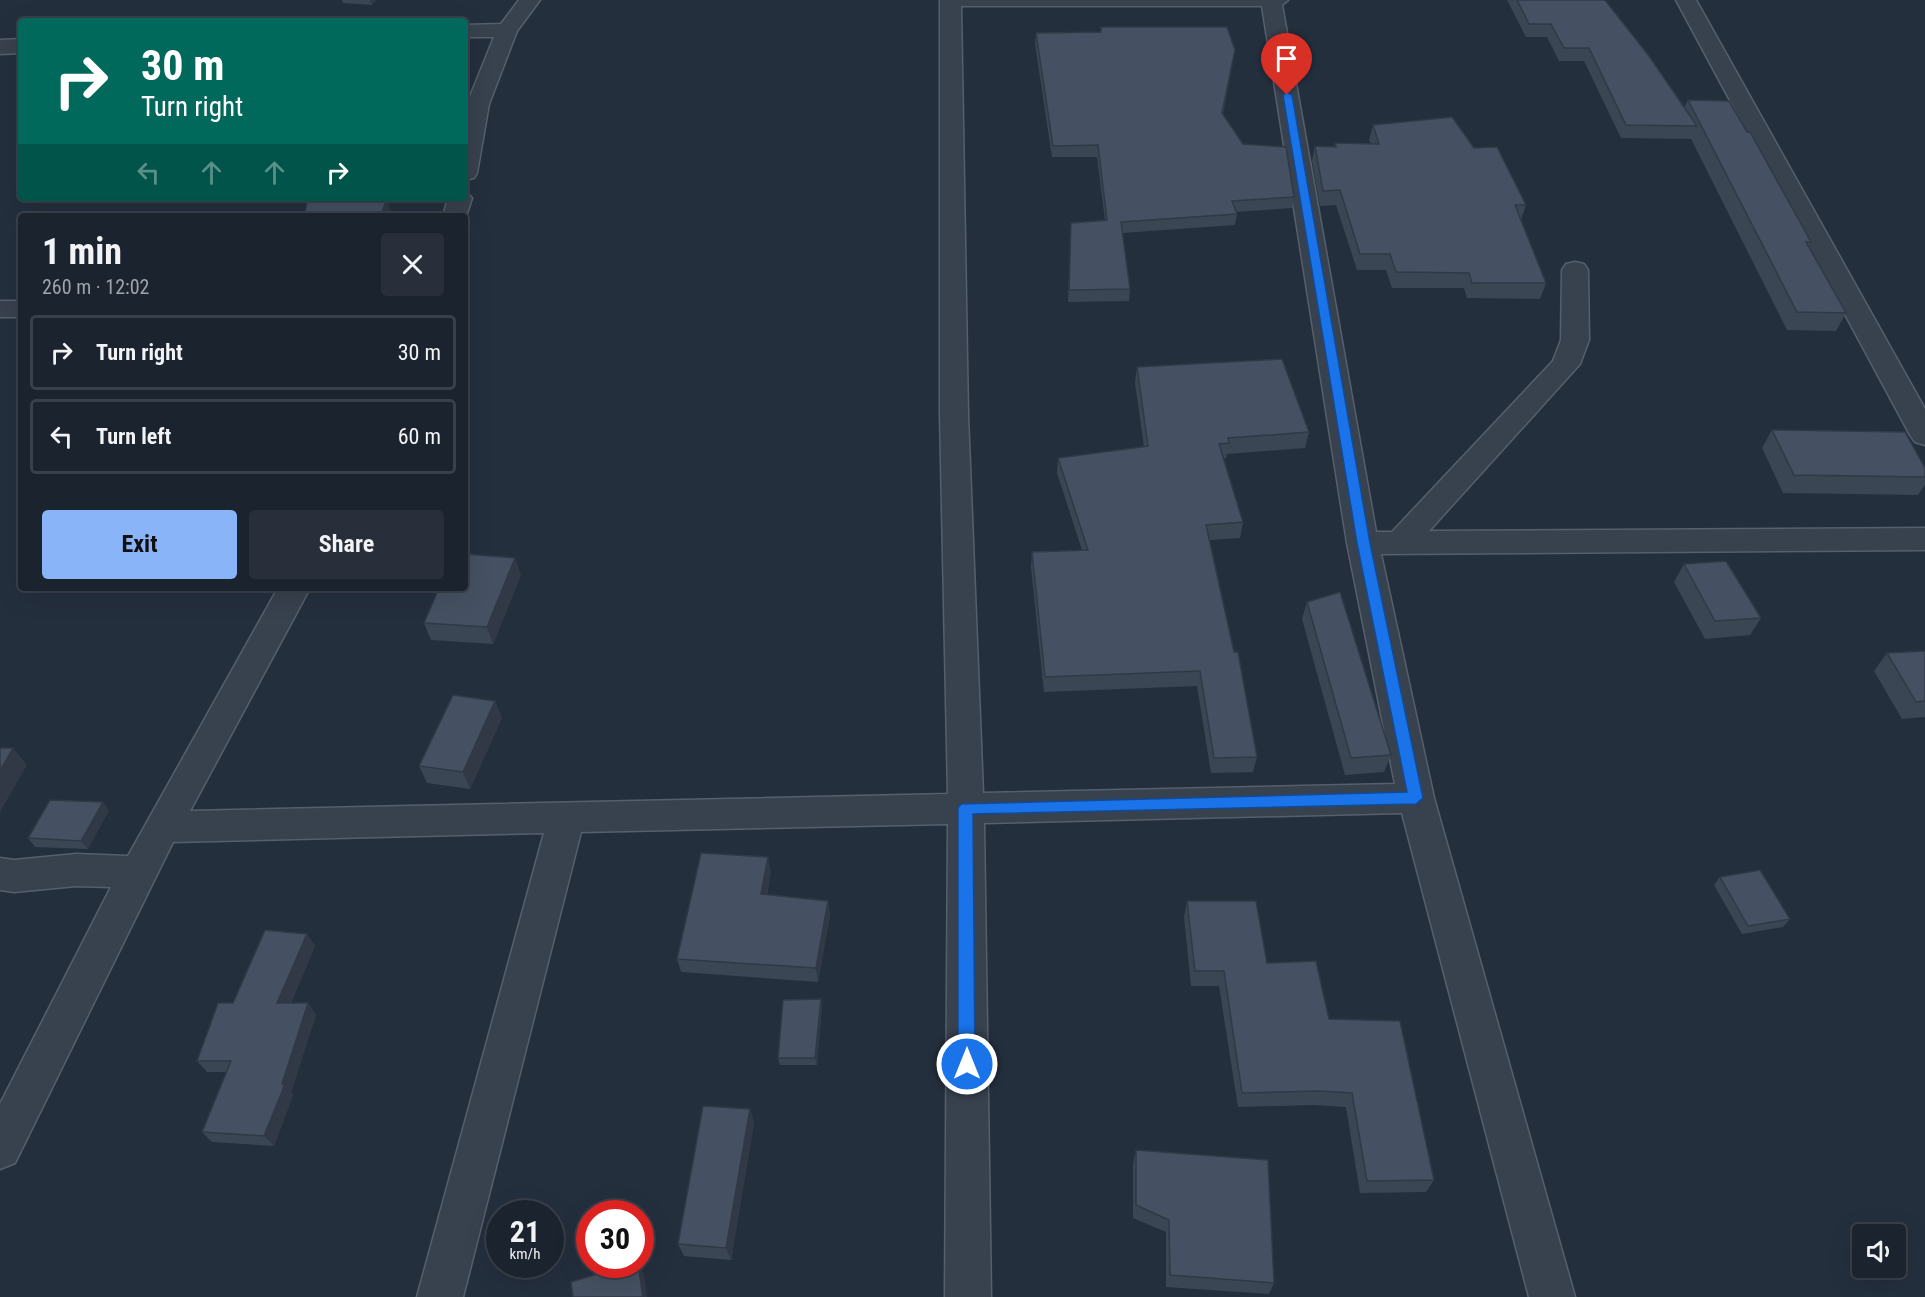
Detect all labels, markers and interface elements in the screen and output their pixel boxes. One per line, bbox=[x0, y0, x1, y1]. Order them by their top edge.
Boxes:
pin bbox=[1261, 33, 1312, 95]
text: 30 m bbox=[141, 41, 224, 90]
icon: right bbox=[42, 42, 120, 120]
icon: arrive bbox=[1270, 42, 1303, 75]
text: Turn right bbox=[141, 91, 243, 123]
icon: left bbox=[132, 156, 165, 189]
icon: ahead bbox=[195, 156, 228, 189]
icon: ahead bbox=[258, 156, 291, 189]
icon: right bbox=[321, 156, 354, 189]
text: 1 min bbox=[42, 231, 122, 273]
button: close bbox=[381, 233, 444, 296]
text: 260 m · 12:02 bbox=[42, 275, 149, 299]
icon: right bbox=[45, 336, 78, 369]
text: Turn right bbox=[96, 340, 183, 365]
text: 30 m bbox=[398, 340, 441, 365]
icon: left bbox=[45, 420, 78, 453]
text: Turn left bbox=[96, 424, 171, 449]
text: 60 m bbox=[398, 424, 441, 449]
button: Exit bbox=[42, 510, 237, 579]
button: Share bbox=[249, 510, 444, 579]
position arrow bbox=[935, 1032, 999, 1096]
speed limit sign: 30 bbox=[576, 1200, 654, 1278]
text: 21 bbox=[510, 1214, 540, 1249]
map controls bbox=[1852, 1224, 1906, 1278]
button: sound bbox=[1852, 1224, 1906, 1278]
text: km/h bbox=[510, 1245, 540, 1263]

